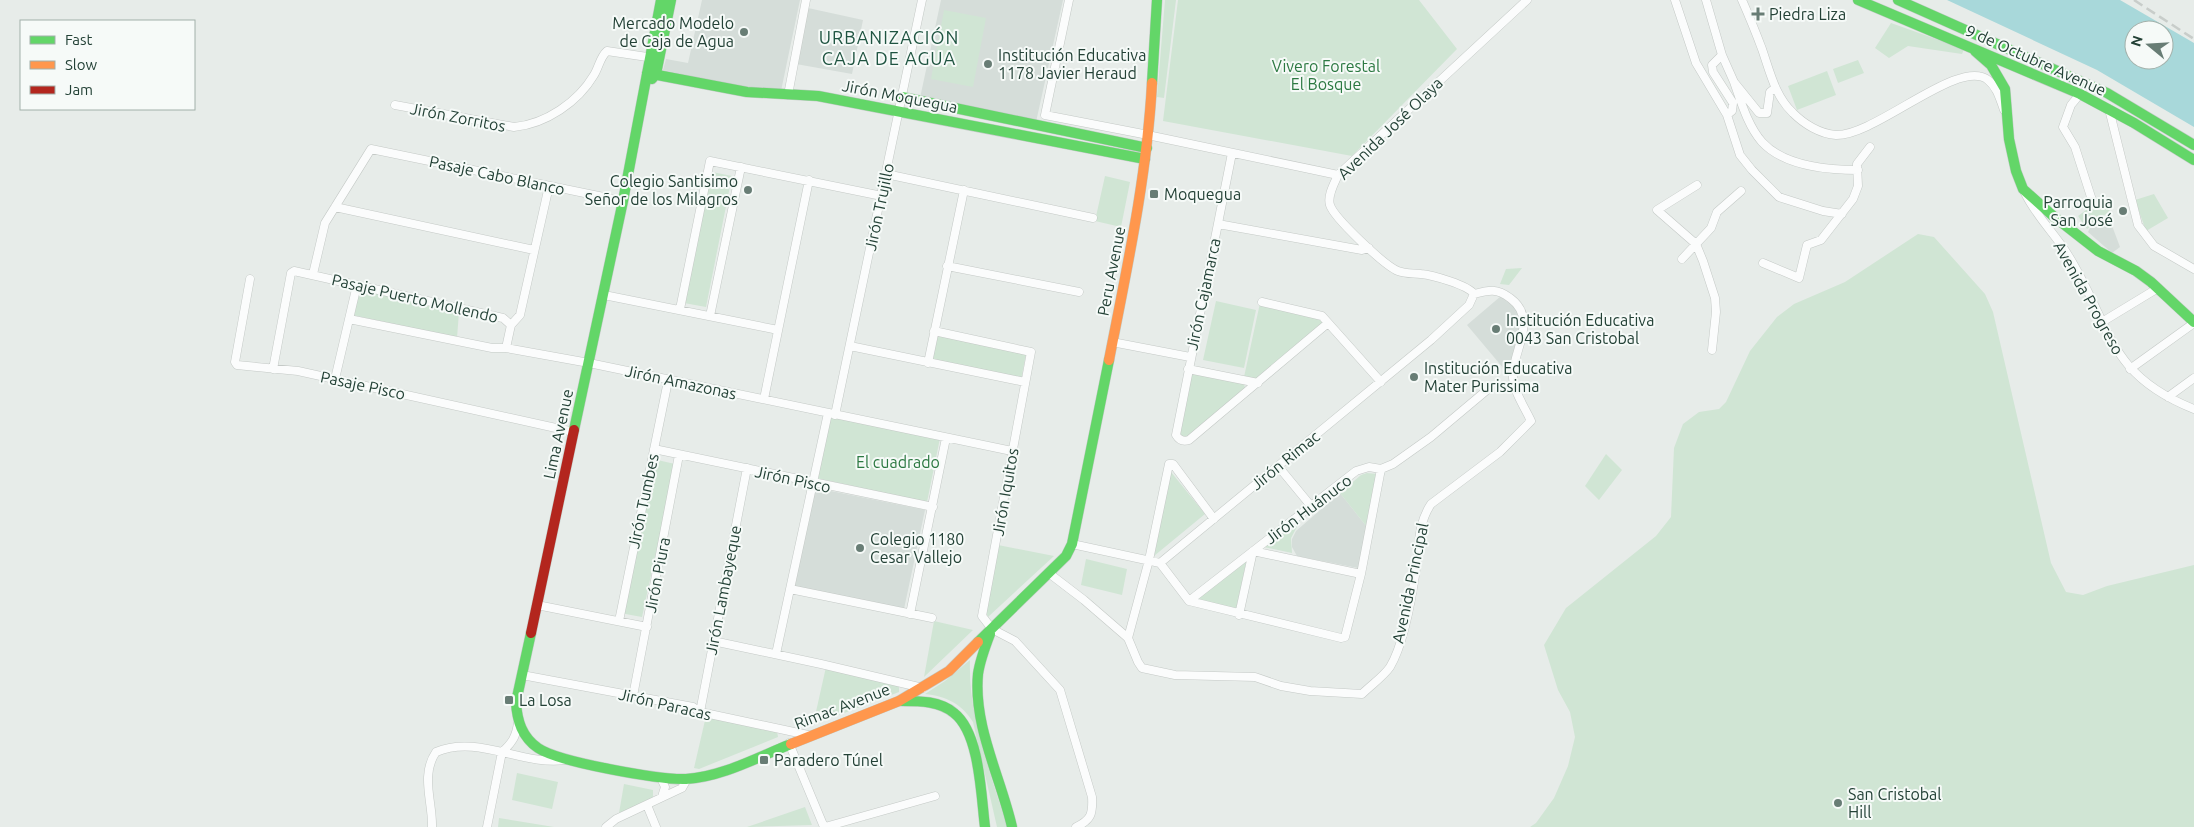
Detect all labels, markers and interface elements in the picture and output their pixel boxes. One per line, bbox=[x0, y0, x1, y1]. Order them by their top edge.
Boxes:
place label: Piedra Liza bbox=[1769, 5, 1846, 23]
marker: Piedra Liza bbox=[1751, 7, 1765, 21]
place label: Mercado Modelo de Caja de Agua bbox=[612, 14, 734, 50]
legend bbox=[20, 20, 195, 110]
north arrow bbox=[2124, 20, 2174, 70]
street label: 9 de Octubre Avenue bbox=[1963, 21, 2109, 99]
marker: Mercado Modelo de Caja de Agua bbox=[738, 26, 750, 38]
district label: URBANIZACIÓN CAJA DE AGUA bbox=[819, 26, 959, 68]
text: Fast bbox=[65, 31, 93, 48]
text: N bbox=[2127, 34, 2146, 48]
place label: Institución Educativa 1178 Javier Heraud bbox=[998, 46, 1146, 82]
text: Slow bbox=[65, 56, 98, 73]
park label: Vivero Forestal El Bosque bbox=[1272, 57, 1380, 93]
marker: Institución Educativa 1178 Javier Heraud bbox=[982, 58, 994, 70]
street label: Avenida José Olaya bbox=[1334, 73, 1446, 183]
street label: Jirón Moquegua bbox=[841, 76, 959, 116]
text: Jam bbox=[65, 81, 93, 98]
street label: Jirón Zorritos bbox=[409, 99, 507, 135]
street label: Pasaje Cabo Blanco bbox=[428, 152, 566, 198]
street label: Jirón Trujillo bbox=[861, 162, 897, 252]
place label: Colegio Santisimo Señor de los Milagros bbox=[585, 172, 738, 208]
marker: Colegio Santisimo Señor de los Milagros bbox=[742, 184, 754, 196]
place label: Moquegua bbox=[1164, 185, 1241, 203]
marker: Moquegua bbox=[1148, 188, 1160, 200]
place label: Parroquia San José bbox=[2043, 193, 2113, 229]
marker: Parroquia San José bbox=[2117, 205, 2129, 217]
street label: Peru Avenue bbox=[1093, 225, 1129, 317]
street label: Jirón Cajamarca bbox=[1182, 236, 1224, 352]
street label: Avenida Progreso bbox=[2050, 238, 2128, 358]
street label: Pasaje Puerto Mollendo bbox=[330, 270, 500, 326]
place label: Institución Educativa 0043 San Cristobal bbox=[1506, 311, 1654, 347]
marker: Institución Educativa 0043 San Cristobal bbox=[1490, 323, 1502, 335]
place label: Institución Educativa Mater Purissima bbox=[1424, 359, 1572, 395]
street label: Jirón Amazonas bbox=[624, 361, 738, 403]
street label: Pasaje Pisco bbox=[319, 367, 407, 403]
marker: Institución Educativa Mater Purissima bbox=[1408, 371, 1420, 383]
street label: Lima Avenue bbox=[540, 387, 576, 481]
street label: Jirón Rimac bbox=[1247, 426, 1323, 493]
street label: Jirón Iquitos bbox=[988, 447, 1022, 537]
street label: Jirón Tumbes bbox=[624, 452, 662, 550]
park label: El cuadrado bbox=[856, 453, 940, 471]
street label: Jirón Pisco bbox=[753, 462, 833, 496]
street label: Jirón Huánuco bbox=[1261, 471, 1355, 547]
street label: Avenida Principal bbox=[1388, 521, 1432, 645]
street label: Jirón Lambayeque bbox=[702, 524, 744, 656]
place label: Colegio 1180 Cesar Vallejo bbox=[870, 530, 964, 566]
street label: Jirón Piura bbox=[641, 536, 673, 614]
marker: Colegio 1180 Cesar Vallejo bbox=[854, 542, 866, 554]
street label: Rimac Avenue bbox=[792, 680, 892, 732]
street label: Jirón Paracas bbox=[617, 685, 713, 723]
place label: La Losa bbox=[519, 691, 572, 709]
marker: La Losa bbox=[503, 694, 515, 706]
place label: Paradero Túnel bbox=[774, 751, 883, 769]
marker: Paradero Túnel bbox=[758, 754, 770, 766]
place label: San Cristobal Hill bbox=[1848, 785, 1942, 821]
marker: San Cristobal Hill bbox=[1832, 797, 1844, 809]

